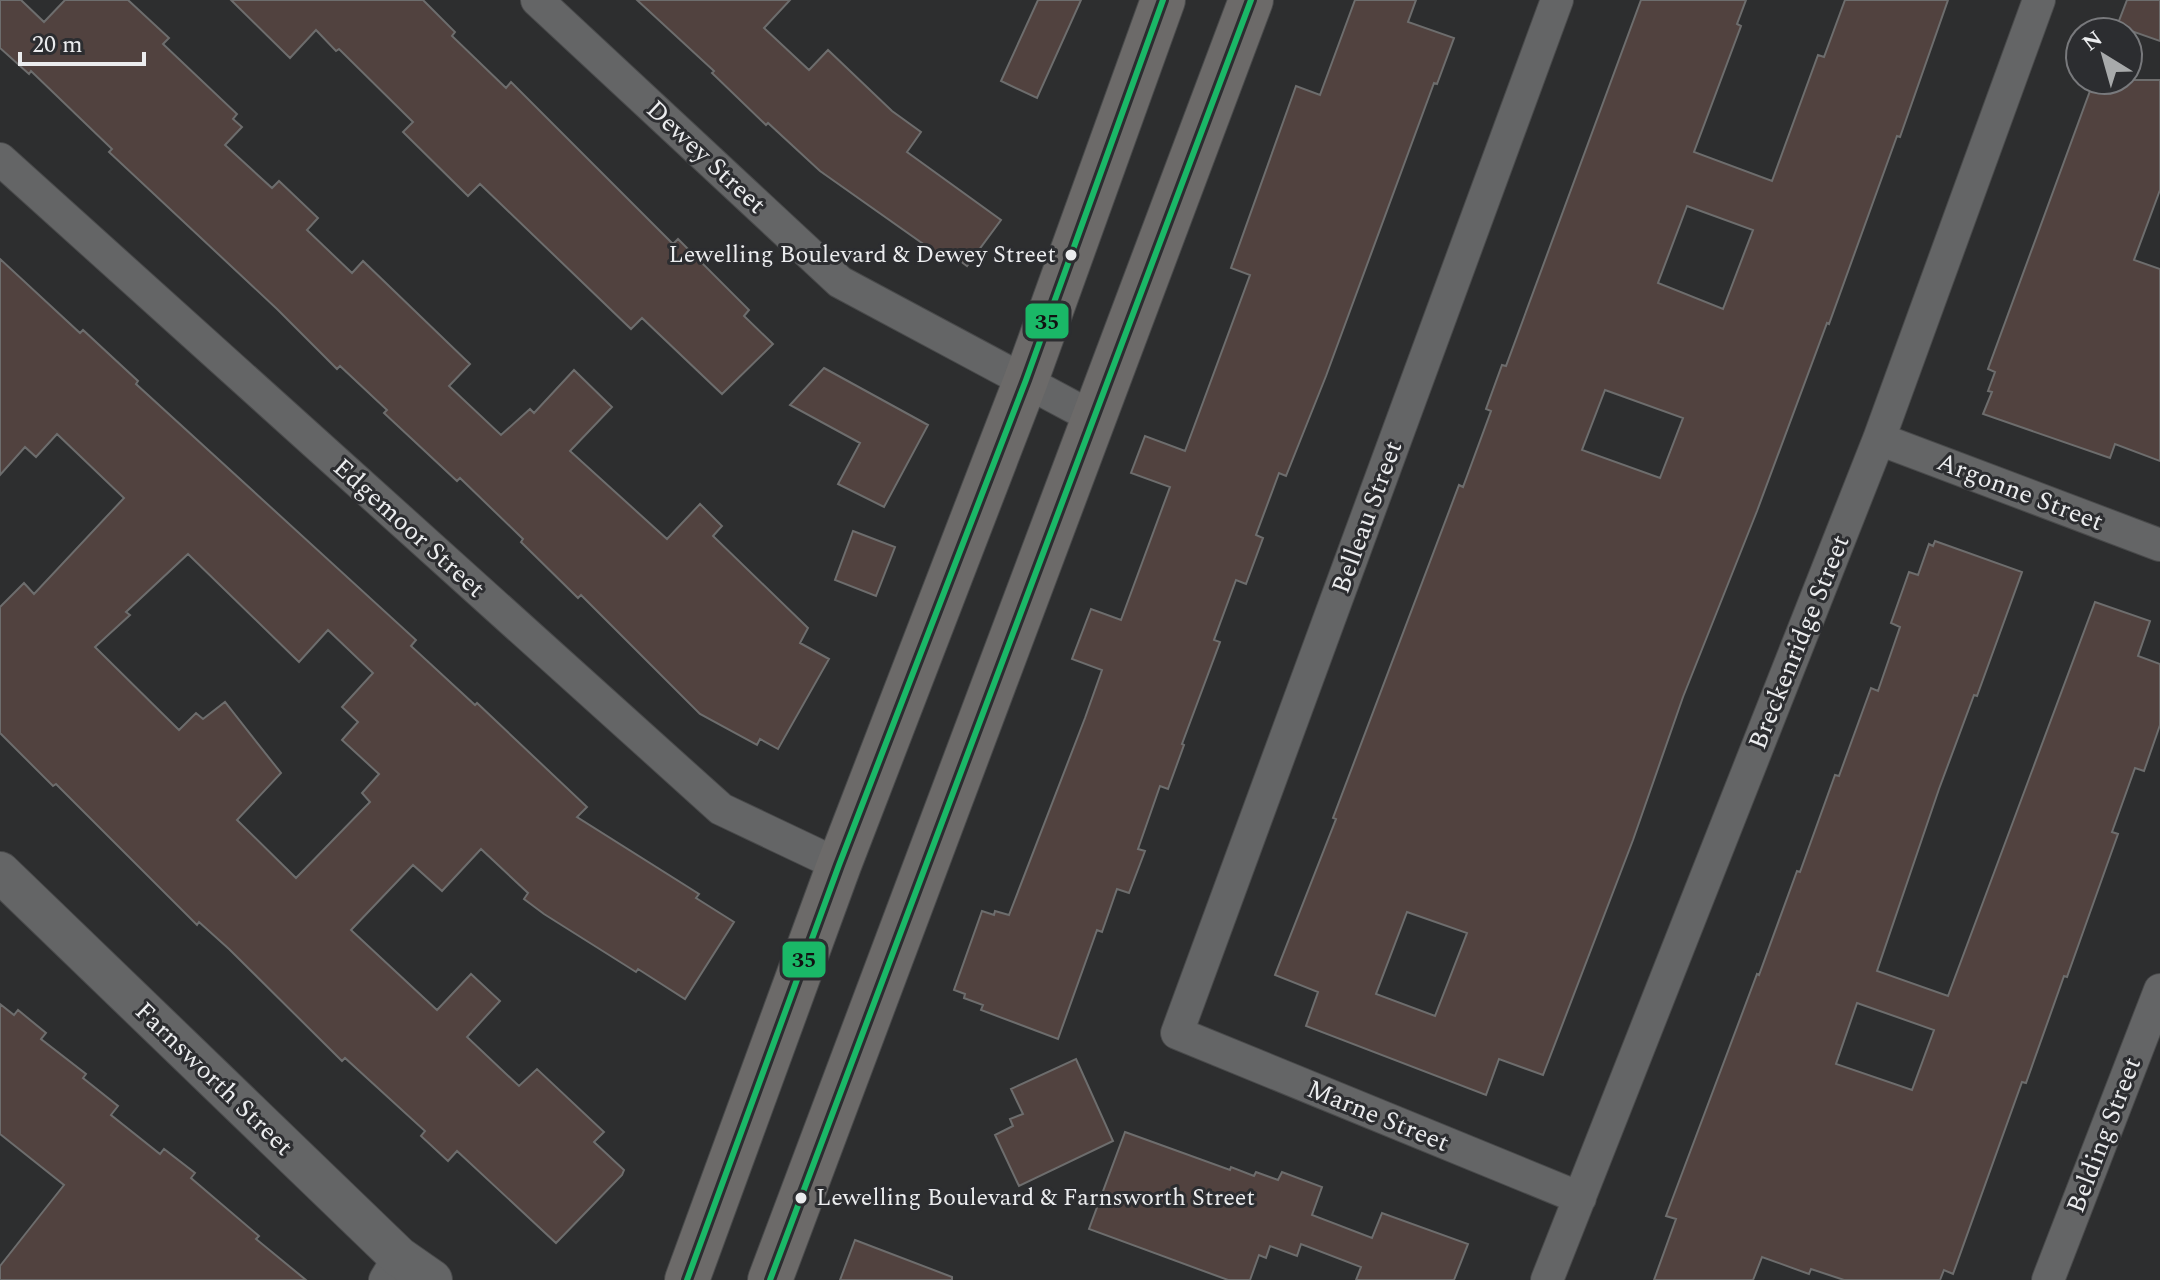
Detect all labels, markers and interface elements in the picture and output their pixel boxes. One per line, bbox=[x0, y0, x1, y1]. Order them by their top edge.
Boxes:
scale bar bbox=[20, 16, 144, 66]
north arrow bbox=[2064, 16, 2144, 96]
text: N bbox=[2076, 23, 2110, 60]
text: 20 m bbox=[32, 27, 83, 63]
street label: Dewey Street bbox=[637, 91, 775, 223]
place label: Lewelling Boulevard & Dewey Street bbox=[669, 237, 1056, 273]
marker: Lewelling Boulevard & Dewey Street bbox=[1063, 247, 1079, 263]
line badge: 35 bbox=[1024, 302, 1070, 340]
text: 35 bbox=[1035, 306, 1059, 339]
street label: Belleau Street bbox=[1321, 435, 1413, 599]
street label: Argonne Street bbox=[1931, 442, 2109, 542]
street label: Edgemoor Street bbox=[324, 448, 494, 608]
street label: Breckenridge Street bbox=[1738, 529, 1860, 755]
line badge: 35 bbox=[781, 940, 827, 979]
text: 35 bbox=[792, 944, 816, 977]
street label: Farnsworth Street bbox=[125, 992, 303, 1166]
street label: Belding Street bbox=[2056, 1051, 2152, 1219]
street label: Marne Street bbox=[1301, 1069, 1455, 1163]
place label: Lewelling Boulevard & Farnsworth Street bbox=[816, 1180, 1255, 1216]
marker: Lewelling Boulevard & Farnsworth Street bbox=[793, 1190, 809, 1206]

